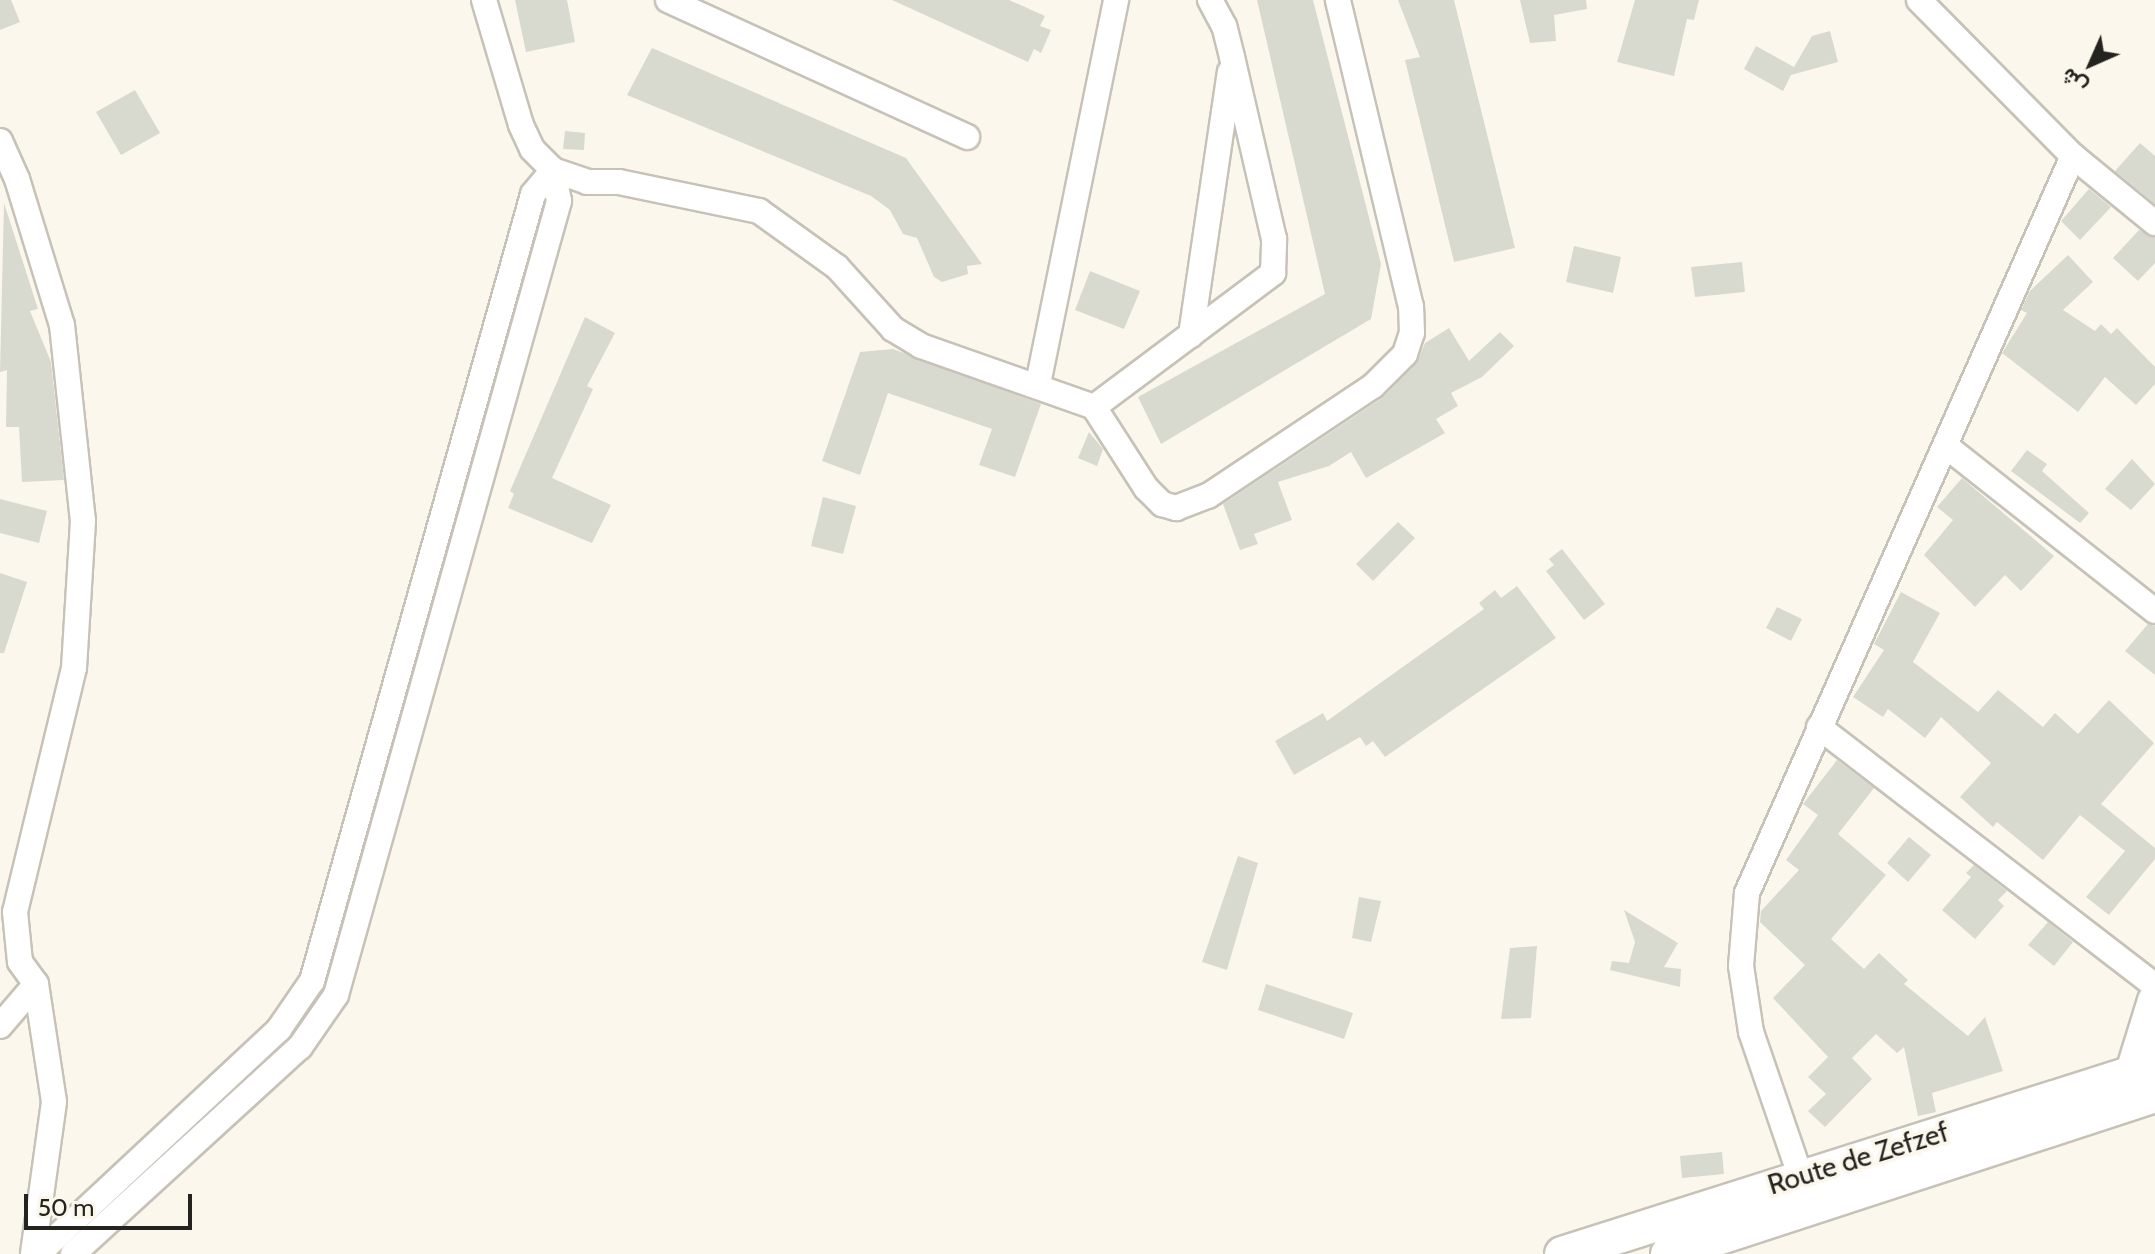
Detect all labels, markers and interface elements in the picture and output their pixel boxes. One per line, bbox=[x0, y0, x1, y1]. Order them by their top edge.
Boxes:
north arrow bbox=[2051, 24, 2131, 104]
text: ش bbox=[2055, 62, 2093, 100]
street label: Route de Zefzef bbox=[1764, 1115, 1952, 1201]
scale bar bbox=[28, 1178, 196, 1228]
text: 50 m bbox=[38, 1193, 94, 1222]

